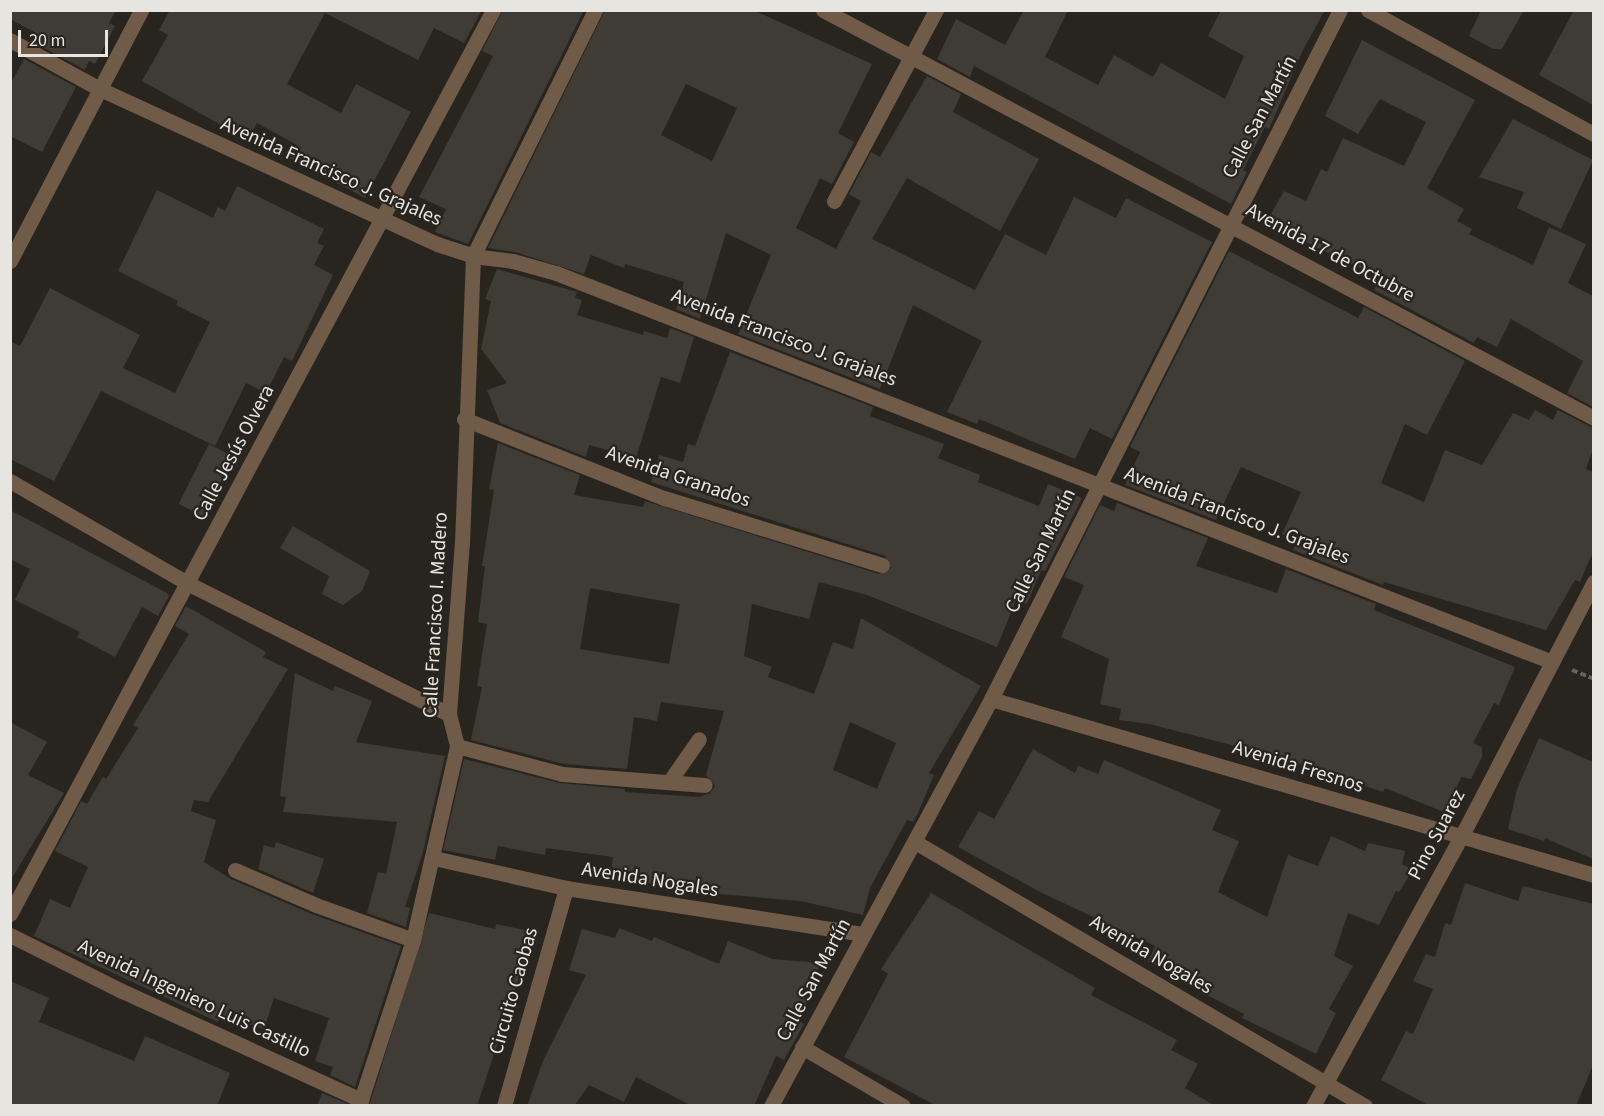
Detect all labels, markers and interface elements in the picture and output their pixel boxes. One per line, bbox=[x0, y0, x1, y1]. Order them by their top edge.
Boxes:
scale bar bbox=[21, 18, 111, 56]
text: 20 m bbox=[29, 28, 65, 53]
street label: Calle San Martín bbox=[1218, 52, 1302, 182]
street label: Avenida Francisco J. Grajales bbox=[217, 112, 445, 232]
street label: Avenida 17 de Octubre bbox=[1242, 198, 1418, 308]
street label: Avenida Francisco J. Grajales bbox=[668, 284, 900, 392]
street label: Calle Jesús Olvera bbox=[188, 381, 280, 525]
street label: Avenida Granados bbox=[603, 441, 753, 513]
street label: Avenida Francisco J. Grajales bbox=[1121, 462, 1353, 570]
street label: Calle San Martín bbox=[1001, 485, 1081, 617]
street label: Calle Francisco I. Madero bbox=[419, 512, 453, 718]
street label: Avenida Fresnos bbox=[1230, 736, 1366, 798]
street label: Pino Suarez bbox=[1403, 786, 1471, 884]
street label: Avenida Nogales bbox=[580, 857, 720, 903]
street label: Avenida Nogales bbox=[1085, 910, 1217, 1000]
street label: Calle San Martín bbox=[772, 915, 856, 1045]
street label: Circuito Caobas bbox=[484, 925, 544, 1057]
street label: Avenida Ingeniero Luis Castillo bbox=[74, 934, 314, 1064]

